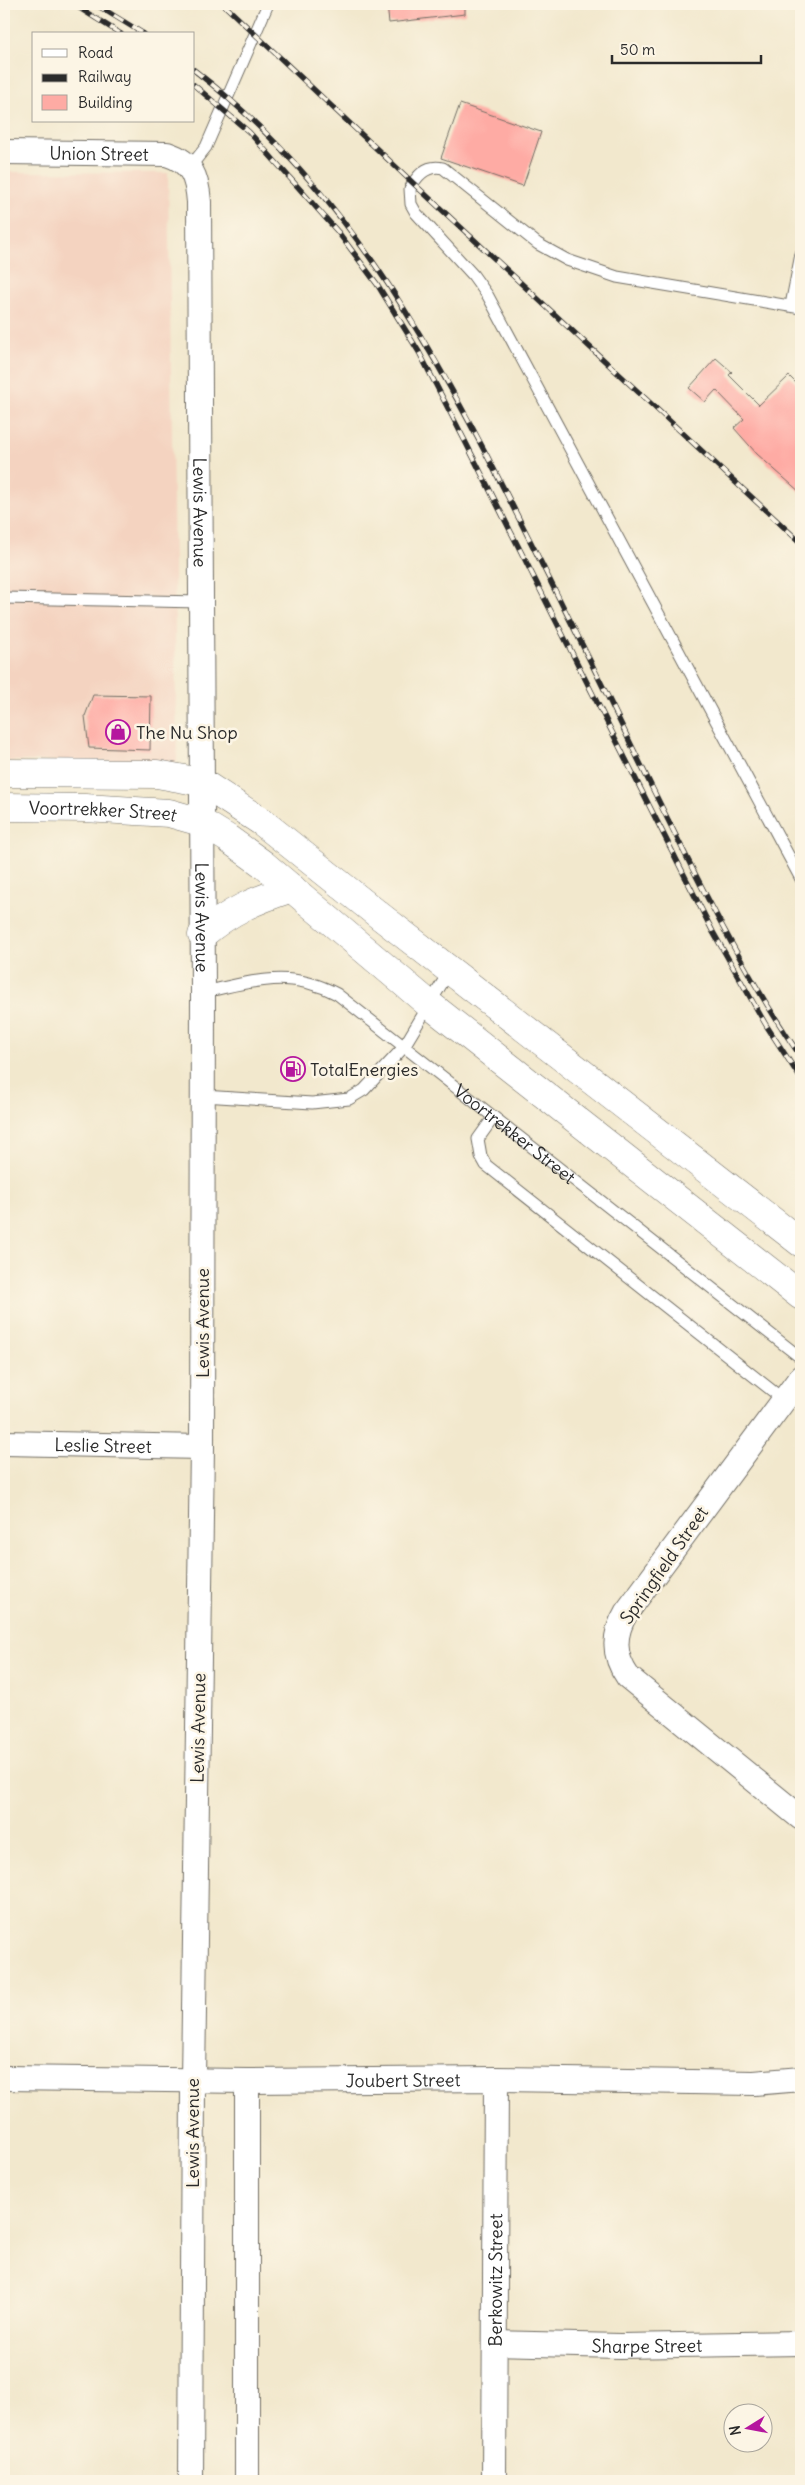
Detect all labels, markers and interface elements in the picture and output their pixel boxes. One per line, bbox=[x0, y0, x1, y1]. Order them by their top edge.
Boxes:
legend bbox=[32, 32, 195, 122]
scale bar bbox=[612, 32, 761, 64]
text: 50 m bbox=[620, 40, 655, 59]
text: Road bbox=[78, 43, 113, 62]
text: Railway bbox=[78, 67, 132, 86]
text: Building bbox=[78, 93, 133, 112]
street label: Union Street bbox=[49, 141, 149, 165]
street label: Lewis Avenue bbox=[189, 457, 212, 568]
shop icon: The Nu Shop bbox=[105, 719, 131, 745]
place label: The Nu Shop bbox=[136, 721, 238, 744]
street label: Voortrekker Street bbox=[29, 796, 180, 826]
street label: Lewis Avenue bbox=[191, 862, 214, 973]
fuel station icon: TotalEnergies bbox=[280, 1056, 306, 1082]
place label: TotalEnergies bbox=[310, 1058, 418, 1081]
street label: Voortrekker Street bbox=[450, 1079, 581, 1189]
street label: Lewis Avenue bbox=[191, 1268, 214, 1378]
street label: Leslie Street bbox=[54, 1433, 152, 1457]
street label: Springfield Street bbox=[615, 1502, 713, 1628]
street label: Lewis Avenue bbox=[186, 1673, 210, 1783]
street label: Joubert Street bbox=[345, 2068, 461, 2092]
street label: Lewis Avenue bbox=[181, 2078, 204, 2188]
street label: Berkowitz Street bbox=[483, 2213, 507, 2347]
street label: Sharpe Street bbox=[592, 2333, 702, 2358]
north arrow bbox=[722, 2402, 772, 2452]
text: N bbox=[725, 2424, 745, 2437]

